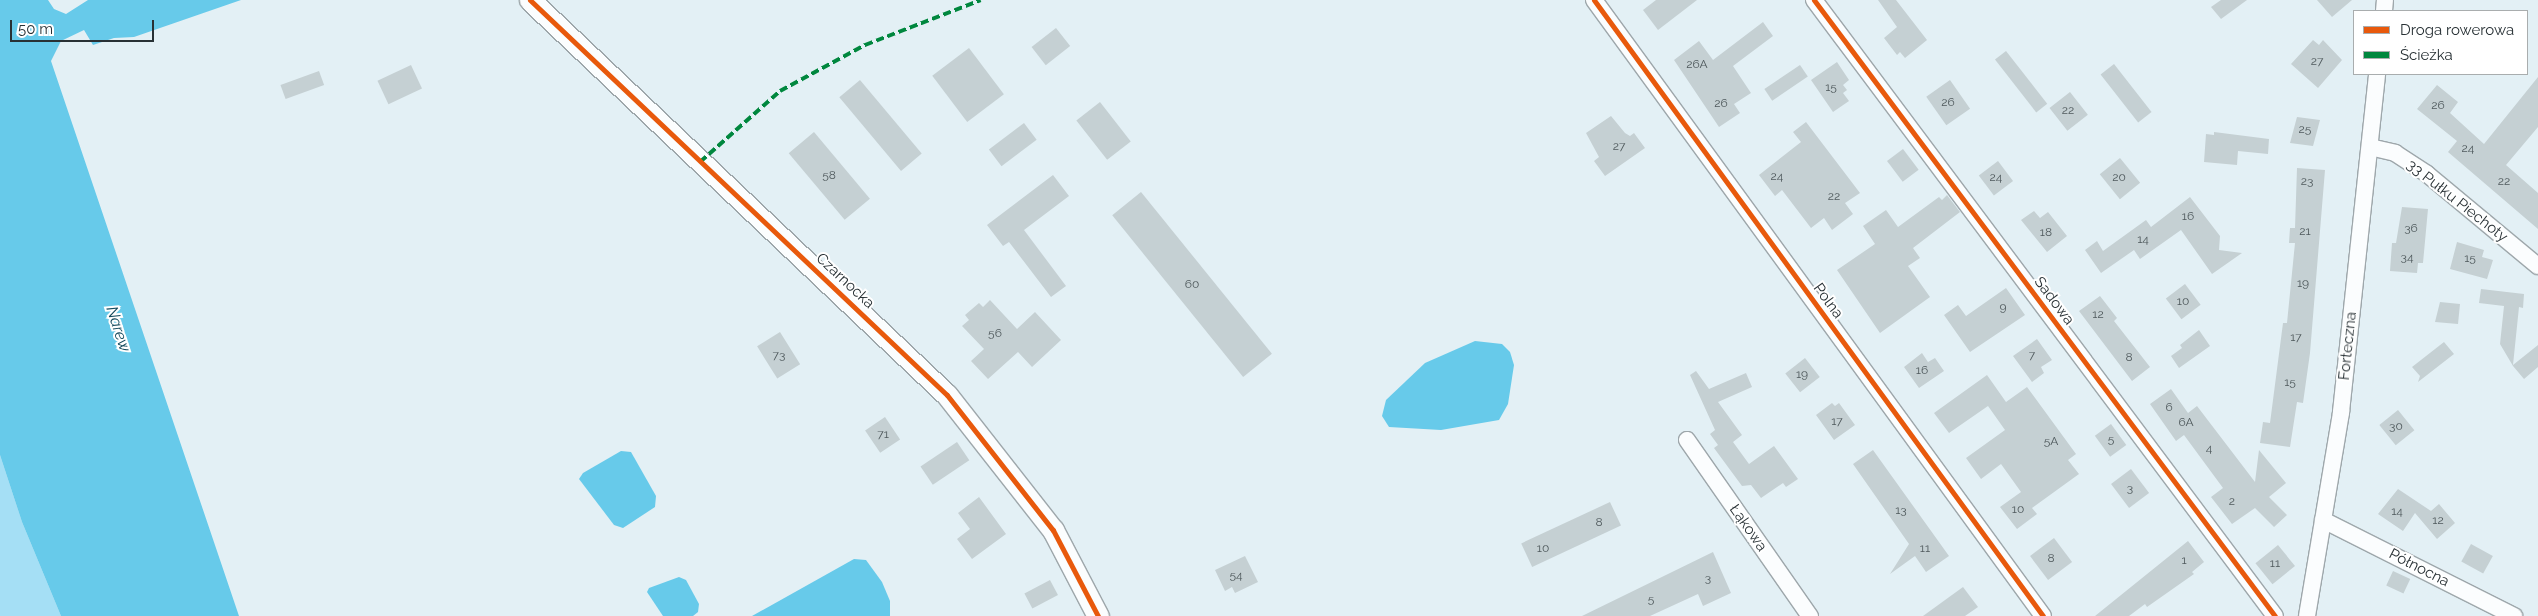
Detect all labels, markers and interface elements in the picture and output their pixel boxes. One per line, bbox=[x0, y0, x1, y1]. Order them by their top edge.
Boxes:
scale bar bbox=[12, 10, 156, 42]
legend bbox=[2353, 10, 2528, 75]
text: 50 m bbox=[18, 20, 53, 38]
text: Droga rowerowa bbox=[2400, 21, 2514, 39]
text: Ścieżka bbox=[2400, 46, 2453, 64]
house number: 27 bbox=[2311, 55, 2323, 69]
house number: 26A bbox=[1686, 58, 1708, 72]
house number: 15 bbox=[1825, 81, 1837, 95]
house number: 26 bbox=[1941, 96, 1955, 110]
house number: 26 bbox=[1714, 97, 1728, 111]
house number: 26 bbox=[2431, 99, 2445, 113]
house number: 22 bbox=[2062, 104, 2074, 118]
house number: 25 bbox=[2299, 123, 2311, 137]
house number: 27 bbox=[1613, 140, 1625, 154]
house number: 24 bbox=[2462, 142, 2474, 156]
street label: 33 Pułku Piechoty bbox=[2403, 156, 2511, 246]
house number: 58 bbox=[822, 169, 836, 183]
house number: 24 bbox=[1771, 170, 1783, 184]
house number: 24 bbox=[1990, 171, 2002, 185]
house number: 20 bbox=[2112, 171, 2126, 185]
house number: 23 bbox=[2301, 175, 2313, 189]
house number: 22 bbox=[2498, 175, 2510, 189]
house number: 22 bbox=[1828, 190, 1840, 204]
house number: 16 bbox=[2182, 210, 2194, 224]
house number: 36 bbox=[2404, 222, 2418, 236]
house number: 21 bbox=[2299, 225, 2311, 239]
house number: 18 bbox=[2040, 226, 2052, 240]
house number: 14 bbox=[2137, 233, 2149, 247]
street label: Czarnocka bbox=[812, 249, 878, 313]
house number: 34 bbox=[2401, 251, 2413, 265]
house number: 15 bbox=[2464, 252, 2476, 266]
street label: Sadowa bbox=[2030, 273, 2078, 329]
house number: 19 bbox=[2297, 277, 2309, 291]
house number: 60 bbox=[1185, 278, 1199, 292]
street label: Polna bbox=[1809, 280, 1847, 322]
house number: 10 bbox=[2177, 295, 2189, 309]
house number: 9 bbox=[1999, 301, 2007, 315]
water label: Narew bbox=[102, 304, 134, 354]
house number: 12 bbox=[2092, 308, 2104, 322]
street label: Forteczna bbox=[2335, 311, 2361, 381]
house number: 56 bbox=[988, 327, 1002, 341]
house number: 17 bbox=[2290, 331, 2302, 345]
house number: 73 bbox=[773, 349, 785, 363]
house number: 7 bbox=[2029, 349, 2035, 363]
house number: 8 bbox=[2125, 351, 2133, 365]
house number: 16 bbox=[1916, 364, 1928, 378]
house number: 19 bbox=[1796, 368, 1808, 382]
house number: 15 bbox=[2284, 376, 2296, 390]
house number: 6 bbox=[2165, 401, 2173, 415]
house number: 17 bbox=[1831, 415, 1843, 429]
house number: 6A bbox=[2178, 416, 2194, 430]
house number: 30 bbox=[2389, 420, 2403, 434]
house number: 71 bbox=[877, 428, 889, 442]
house number: 5 bbox=[2108, 433, 2114, 447]
house number: 5A bbox=[2044, 435, 2058, 449]
house number: 4 bbox=[2206, 442, 2212, 456]
house number: 3 bbox=[2127, 482, 2133, 496]
house number: 2 bbox=[2229, 495, 2235, 509]
street label: Łąkowa bbox=[1725, 501, 1771, 555]
house number: 10 bbox=[2012, 503, 2024, 517]
house number: 13 bbox=[1895, 504, 1907, 518]
house number: 14 bbox=[2391, 505, 2403, 519]
house number: 12 bbox=[2432, 514, 2444, 528]
house number: 8 bbox=[1595, 516, 1603, 530]
house number: 10 bbox=[1537, 542, 1549, 556]
house number: 11 bbox=[1920, 542, 1930, 556]
street label: Północna bbox=[2386, 545, 2452, 591]
house number: 8 bbox=[2047, 552, 2055, 566]
house number: 1 bbox=[2181, 554, 2187, 568]
house number: 11 bbox=[2270, 557, 2280, 571]
house number: 54 bbox=[1229, 569, 1243, 583]
house number: 3 bbox=[1705, 572, 1711, 586]
house number: 5 bbox=[1648, 593, 1654, 607]

